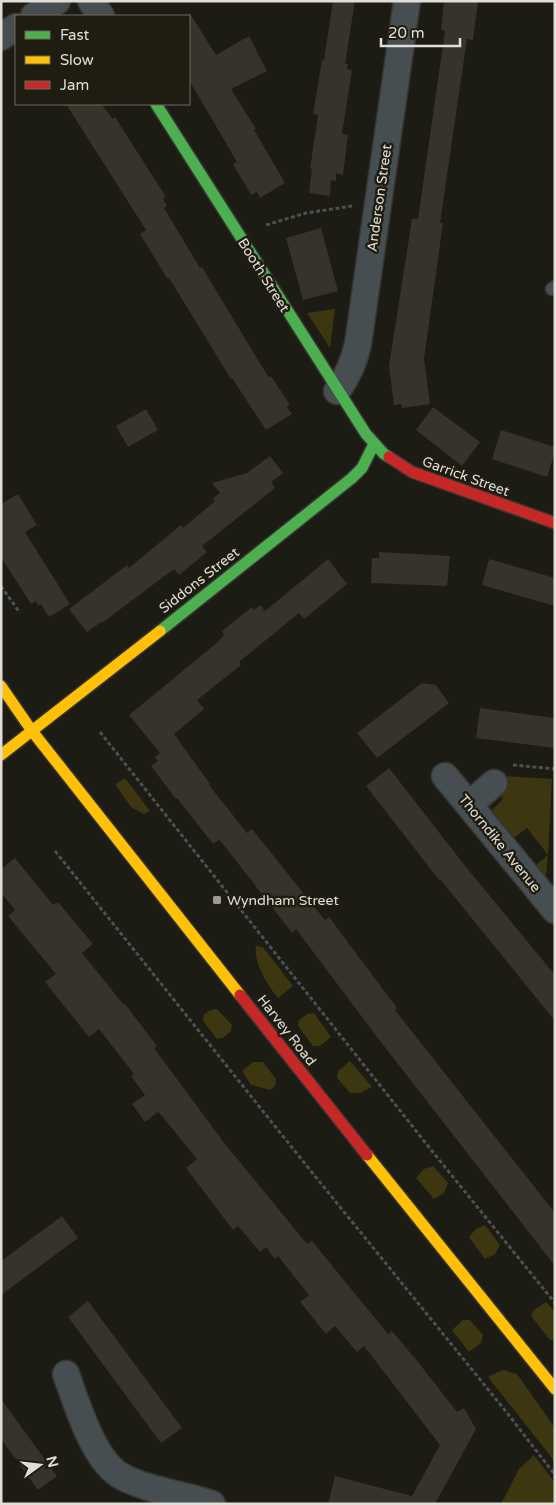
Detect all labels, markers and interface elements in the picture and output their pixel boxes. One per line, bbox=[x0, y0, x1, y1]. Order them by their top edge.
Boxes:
legend bbox=[15, 15, 190, 105]
scale bar bbox=[381, 15, 460, 47]
text: 20 m bbox=[388, 24, 425, 42]
text: Fast bbox=[60, 26, 90, 44]
text: Slow bbox=[60, 51, 94, 69]
text: Jam bbox=[60, 76, 89, 94]
street label: Anderson Street bbox=[364, 143, 396, 253]
street label: Booth Street bbox=[234, 235, 293, 316]
street label: Garrick Street bbox=[420, 453, 512, 500]
street label: Siddons Street bbox=[156, 543, 243, 617]
street label: Thorndike Avenue bbox=[455, 791, 544, 896]
place label: Wyndham Street bbox=[227, 892, 339, 909]
marker: Wyndham Street bbox=[211, 894, 223, 906]
street label: Harvey Road bbox=[254, 991, 320, 1069]
north arrow bbox=[15, 1440, 65, 1490]
text: N bbox=[42, 1454, 62, 1469]

